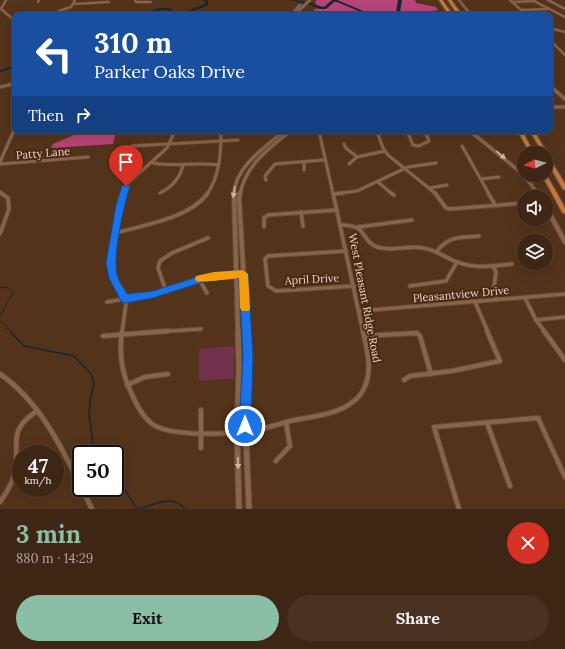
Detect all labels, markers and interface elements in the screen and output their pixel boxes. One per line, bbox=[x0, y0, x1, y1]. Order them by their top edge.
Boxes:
text: 310 m bbox=[94, 25, 172, 61]
icon: left bbox=[28, 28, 80, 80]
text: Parker Oaks Drive bbox=[94, 60, 245, 83]
icon: right bbox=[72, 104, 94, 126]
text: Then bbox=[28, 106, 64, 125]
street label: Patty Lane bbox=[15, 144, 71, 162]
pin bbox=[109, 145, 143, 186]
north arrow bbox=[517, 146, 553, 182]
map controls bbox=[517, 146, 553, 270]
icon: arrive bbox=[115, 151, 137, 173]
one-way arrow bbox=[496, 151, 506, 160]
one-way arrow bbox=[231, 186, 237, 198]
button: sound bbox=[517, 190, 553, 226]
street label: West Pleasant Ridge Road bbox=[346, 232, 384, 364]
button: layers bbox=[517, 234, 553, 270]
street label: April Drive bbox=[283, 271, 340, 287]
street label: Pleasantview Drive bbox=[412, 283, 510, 305]
position arrow bbox=[224, 405, 266, 447]
speed limit sign: 50 bbox=[72, 445, 124, 497]
text: 47 bbox=[28, 453, 48, 478]
one-way arrow bbox=[234, 457, 241, 469]
text: km/h bbox=[24, 474, 52, 487]
text: 3 min bbox=[16, 519, 81, 550]
button: close bbox=[507, 522, 549, 564]
text: 880 m · 14:29 bbox=[16, 550, 93, 567]
button: Exit bbox=[16, 595, 279, 641]
button: Share bbox=[287, 595, 549, 641]

